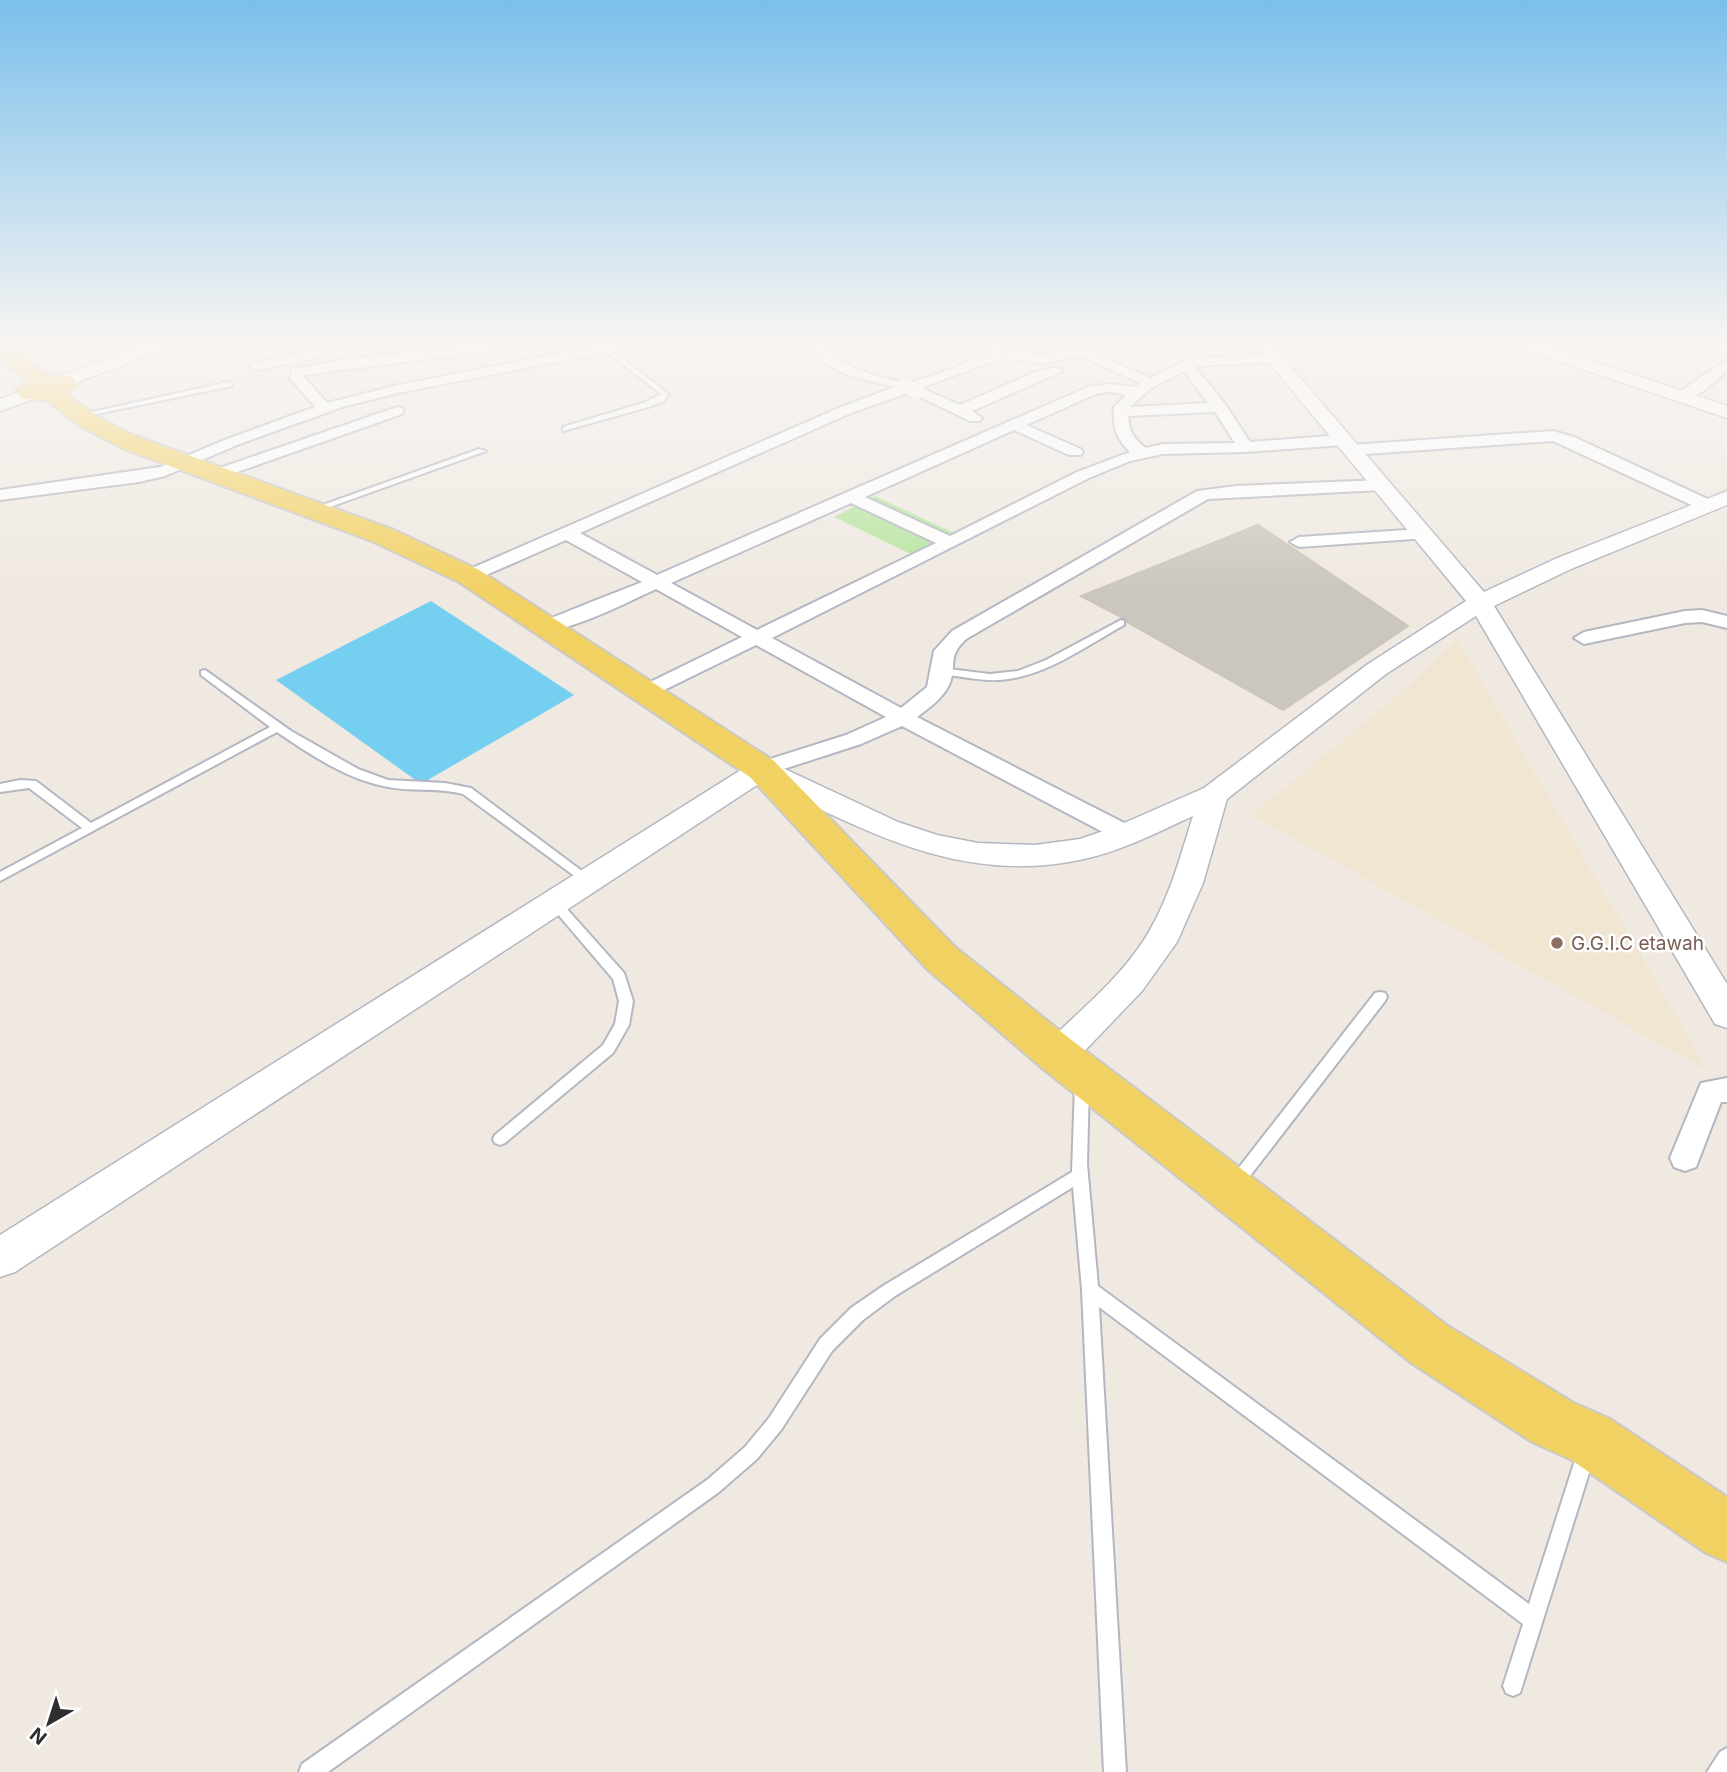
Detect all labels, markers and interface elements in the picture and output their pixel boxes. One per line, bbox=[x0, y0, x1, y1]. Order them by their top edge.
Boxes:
place label: G.G.I.C etawah bbox=[1571, 932, 1704, 955]
marker: G.G.I.C etawah bbox=[1549, 935, 1565, 951]
north arrow bbox=[14, 1688, 84, 1758]
text: N bbox=[26, 1722, 51, 1749]

